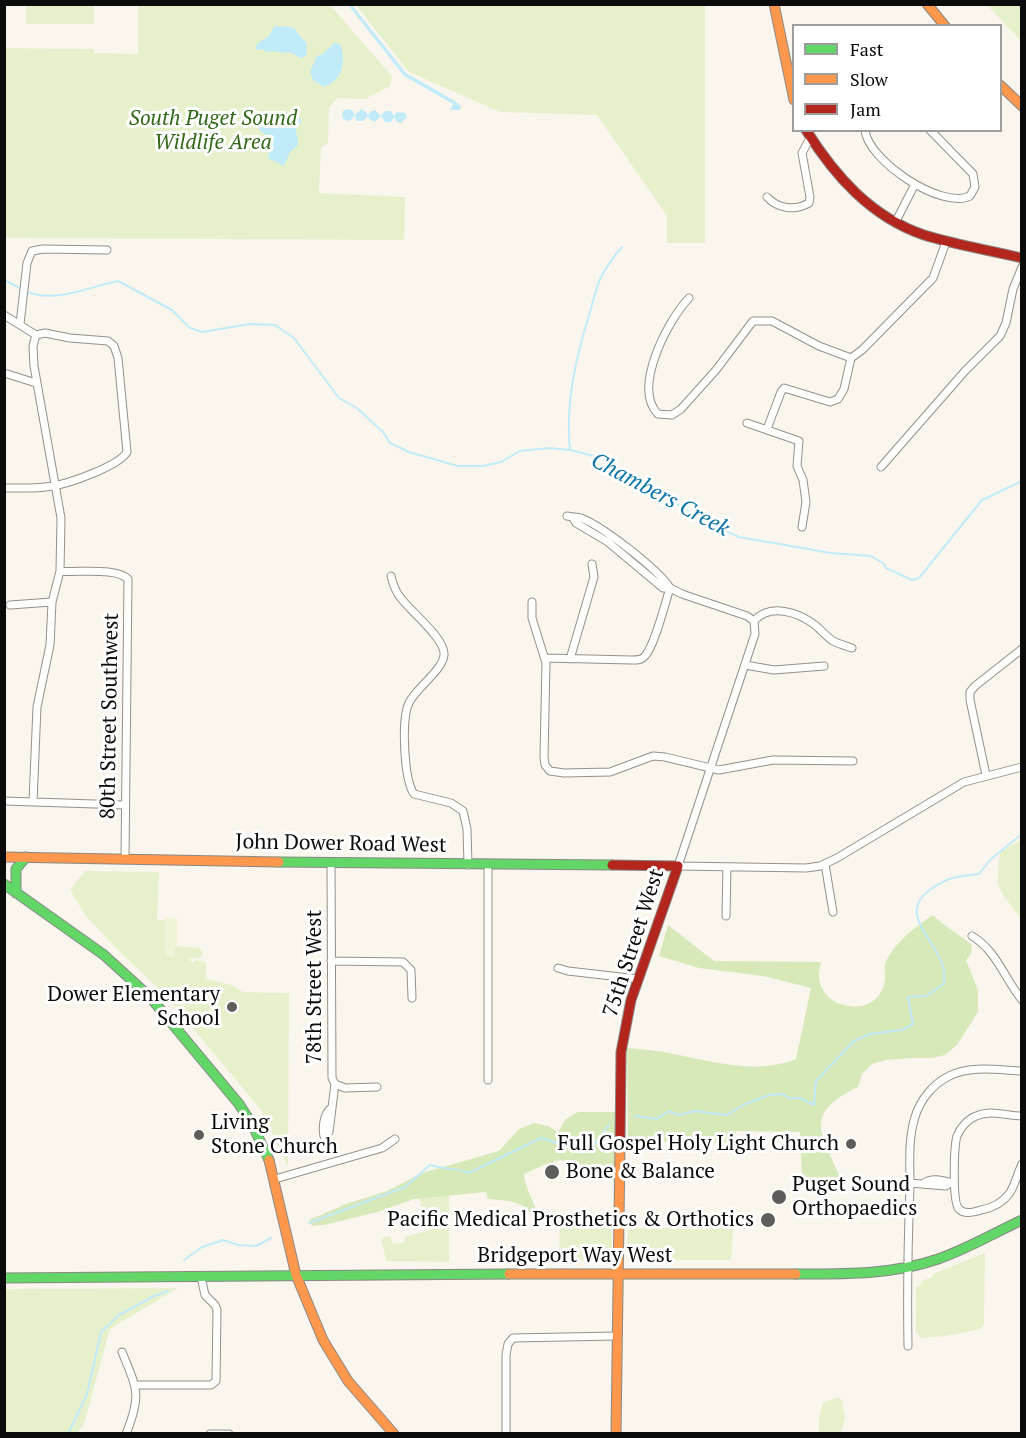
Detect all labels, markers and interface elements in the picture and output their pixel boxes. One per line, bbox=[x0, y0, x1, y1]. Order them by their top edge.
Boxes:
legend bbox=[792, 24, 1002, 132]
text: Fast bbox=[850, 37, 883, 61]
text: Slow bbox=[850, 67, 888, 91]
text: Jam bbox=[850, 97, 881, 121]
park label: South Puget Sound Wildlife Area bbox=[129, 106, 297, 156]
water label: Chambers Creek bbox=[586, 447, 734, 543]
street label: 80th Street Southwest bbox=[96, 613, 124, 819]
street label: John Dower Road West bbox=[235, 830, 447, 858]
street label: 75th Street West bbox=[598, 866, 670, 1020]
street label: 78th Street West bbox=[302, 910, 328, 1064]
place label: Dower Elementary School bbox=[47, 982, 220, 1032]
marker: Dower Elementary School bbox=[225, 1000, 239, 1014]
place label: Living Stone Church bbox=[211, 1110, 338, 1160]
marker: Living Stone Church bbox=[192, 1128, 206, 1142]
place label: Full Gospel Holy Light Church bbox=[558, 1131, 839, 1157]
marker: Full Gospel Holy Light Church bbox=[844, 1137, 858, 1151]
place label: Bone & Balance bbox=[566, 1159, 715, 1185]
marker: Bone & Balance bbox=[543, 1163, 561, 1181]
place label: Puget Sound Orthopaedics bbox=[792, 1172, 917, 1222]
marker: Puget Sound Orthopaedics bbox=[770, 1188, 788, 1206]
place label: Pacific Medical Prosthetics & Orthotics bbox=[387, 1207, 754, 1233]
marker: Pacific Medical Prosthetics & Orthotics bbox=[759, 1211, 777, 1229]
street label: Bridgeport Way West bbox=[477, 1243, 673, 1269]

